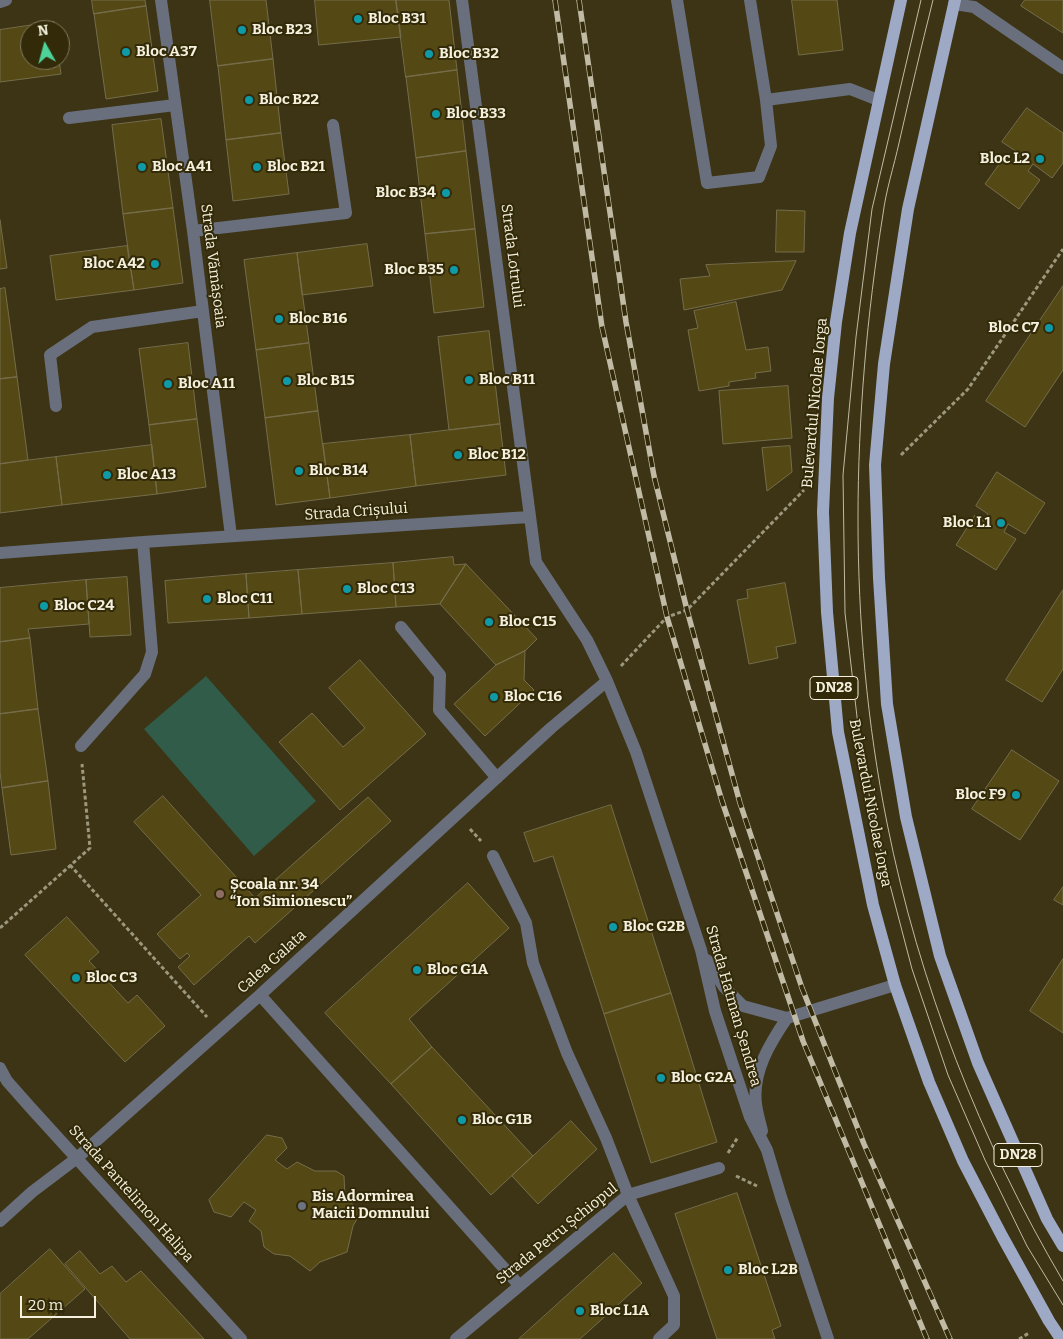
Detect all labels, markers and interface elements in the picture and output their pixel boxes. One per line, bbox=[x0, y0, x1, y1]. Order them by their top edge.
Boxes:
place label: Bloc B31 bbox=[368, 10, 426, 28]
marker: Bloc B31 bbox=[352, 13, 364, 25]
north arrow bbox=[20, 20, 70, 70]
place label: Bloc B23 bbox=[252, 21, 312, 39]
text: N bbox=[37, 22, 50, 40]
marker: Bloc B23 bbox=[236, 24, 248, 36]
place label: Bloc A37 bbox=[136, 43, 197, 61]
place label: Bloc B32 bbox=[439, 45, 499, 63]
marker: Bloc A37 bbox=[120, 46, 132, 58]
marker: Bloc B32 bbox=[423, 48, 435, 60]
place label: Bloc B22 bbox=[259, 91, 319, 109]
marker: Bloc B22 bbox=[243, 94, 255, 106]
place label: Bloc B33 bbox=[446, 105, 506, 123]
marker: Bloc B33 bbox=[430, 108, 442, 120]
place label: Bloc L2 bbox=[980, 150, 1030, 168]
marker: Bloc L2 bbox=[1034, 153, 1046, 165]
place label: Bloc A41 bbox=[152, 158, 212, 176]
place label: Bloc B21 bbox=[267, 158, 325, 176]
marker: Bloc A41 bbox=[136, 161, 148, 173]
marker: Bloc B21 bbox=[251, 161, 263, 173]
place label: Bloc B34 bbox=[375, 184, 436, 202]
marker: Bloc B34 bbox=[440, 187, 452, 199]
street label: Strada Vămășoaia bbox=[196, 203, 230, 329]
street label: Strada Lotrului bbox=[497, 203, 527, 309]
place label: Bloc A42 bbox=[83, 255, 145, 273]
marker: Bloc A42 bbox=[149, 258, 161, 270]
place label: Bloc B35 bbox=[384, 261, 444, 279]
marker: Bloc B35 bbox=[448, 264, 460, 276]
place label: Bloc B16 bbox=[289, 310, 347, 328]
marker: Bloc B16 bbox=[273, 313, 285, 325]
street label: Bulevardul Nicolae Iorga bbox=[799, 317, 831, 489]
place label: Bloc C7 bbox=[988, 319, 1039, 337]
marker: Bloc C7 bbox=[1043, 322, 1055, 334]
place label: Bloc B11 bbox=[479, 371, 535, 389]
place label: Bloc B15 bbox=[297, 372, 355, 390]
marker: Bloc B11 bbox=[463, 374, 475, 386]
place label: Bloc A11 bbox=[178, 375, 235, 393]
marker: Bloc B15 bbox=[281, 375, 293, 387]
marker: Bloc A11 bbox=[162, 378, 174, 390]
place label: Bloc B12 bbox=[468, 446, 526, 464]
marker: Bloc B12 bbox=[452, 449, 464, 461]
place label: Bloc B14 bbox=[309, 462, 368, 480]
marker: Bloc B14 bbox=[293, 465, 305, 477]
place label: Bloc A13 bbox=[117, 466, 176, 484]
marker: Bloc A13 bbox=[101, 469, 113, 481]
street label: Strada Crișului bbox=[304, 499, 408, 525]
place label: Bloc L1 bbox=[943, 514, 991, 532]
marker: Bloc L1 bbox=[995, 517, 1007, 529]
place label: Bloc C13 bbox=[357, 580, 415, 598]
marker: Bloc C13 bbox=[341, 583, 353, 595]
place label: Bloc C11 bbox=[217, 590, 273, 608]
marker: Bloc C11 bbox=[201, 593, 213, 605]
place label: Bloc C24 bbox=[54, 597, 114, 615]
marker: Bloc C24 bbox=[38, 600, 50, 612]
place label: Bloc C15 bbox=[499, 613, 556, 631]
marker: Bloc C15 bbox=[483, 616, 495, 628]
road number: DN28 bbox=[810, 676, 858, 700]
place label: Bloc C16 bbox=[504, 688, 562, 706]
marker: Bloc C16 bbox=[488, 691, 500, 703]
street label: Bulevardul Nicolae Iorga bbox=[845, 717, 895, 889]
place label: Bloc F9 bbox=[955, 786, 1006, 804]
marker: Bloc F9 bbox=[1010, 789, 1022, 801]
place label: Școala nr. 34 “Ion Simionescu” bbox=[230, 876, 352, 911]
marker: Școala nr. 34 “Ion Simionescu” bbox=[214, 888, 226, 900]
place label: Bloc G2B bbox=[623, 918, 685, 936]
marker: Bloc G2B bbox=[607, 921, 619, 933]
street label: Strada Hatman Șendrea bbox=[701, 923, 765, 1089]
street label: Calea Galata bbox=[234, 926, 310, 998]
place label: Bloc G1A bbox=[427, 961, 488, 979]
marker: Bloc G1A bbox=[411, 964, 423, 976]
place label: Bloc C3 bbox=[86, 969, 137, 987]
marker: Bloc C3 bbox=[70, 972, 82, 984]
place label: Bloc G2A bbox=[671, 1069, 734, 1087]
marker: Bloc G2A bbox=[655, 1072, 667, 1084]
place label: Bloc G1B bbox=[472, 1111, 532, 1129]
marker: Bloc G1B bbox=[456, 1114, 468, 1126]
street label: Strada Pantelimon Halipa bbox=[65, 1122, 197, 1266]
road number: DN28 bbox=[994, 1144, 1042, 1166]
street label: Strada Petru Șchiopul bbox=[493, 1180, 621, 1288]
place label: Bis Adormirea Maicii Domnului bbox=[312, 1188, 430, 1223]
marker: Bis Adormirea Maicii Domnului bbox=[296, 1200, 308, 1212]
place label: Bloc L2B bbox=[738, 1261, 798, 1279]
marker: Bloc L2B bbox=[722, 1264, 734, 1276]
scale bar bbox=[22, 1286, 99, 1318]
text: 20 m bbox=[28, 1296, 63, 1314]
place label: Bloc L1A bbox=[590, 1302, 649, 1320]
marker: Bloc L1A bbox=[574, 1305, 586, 1317]

